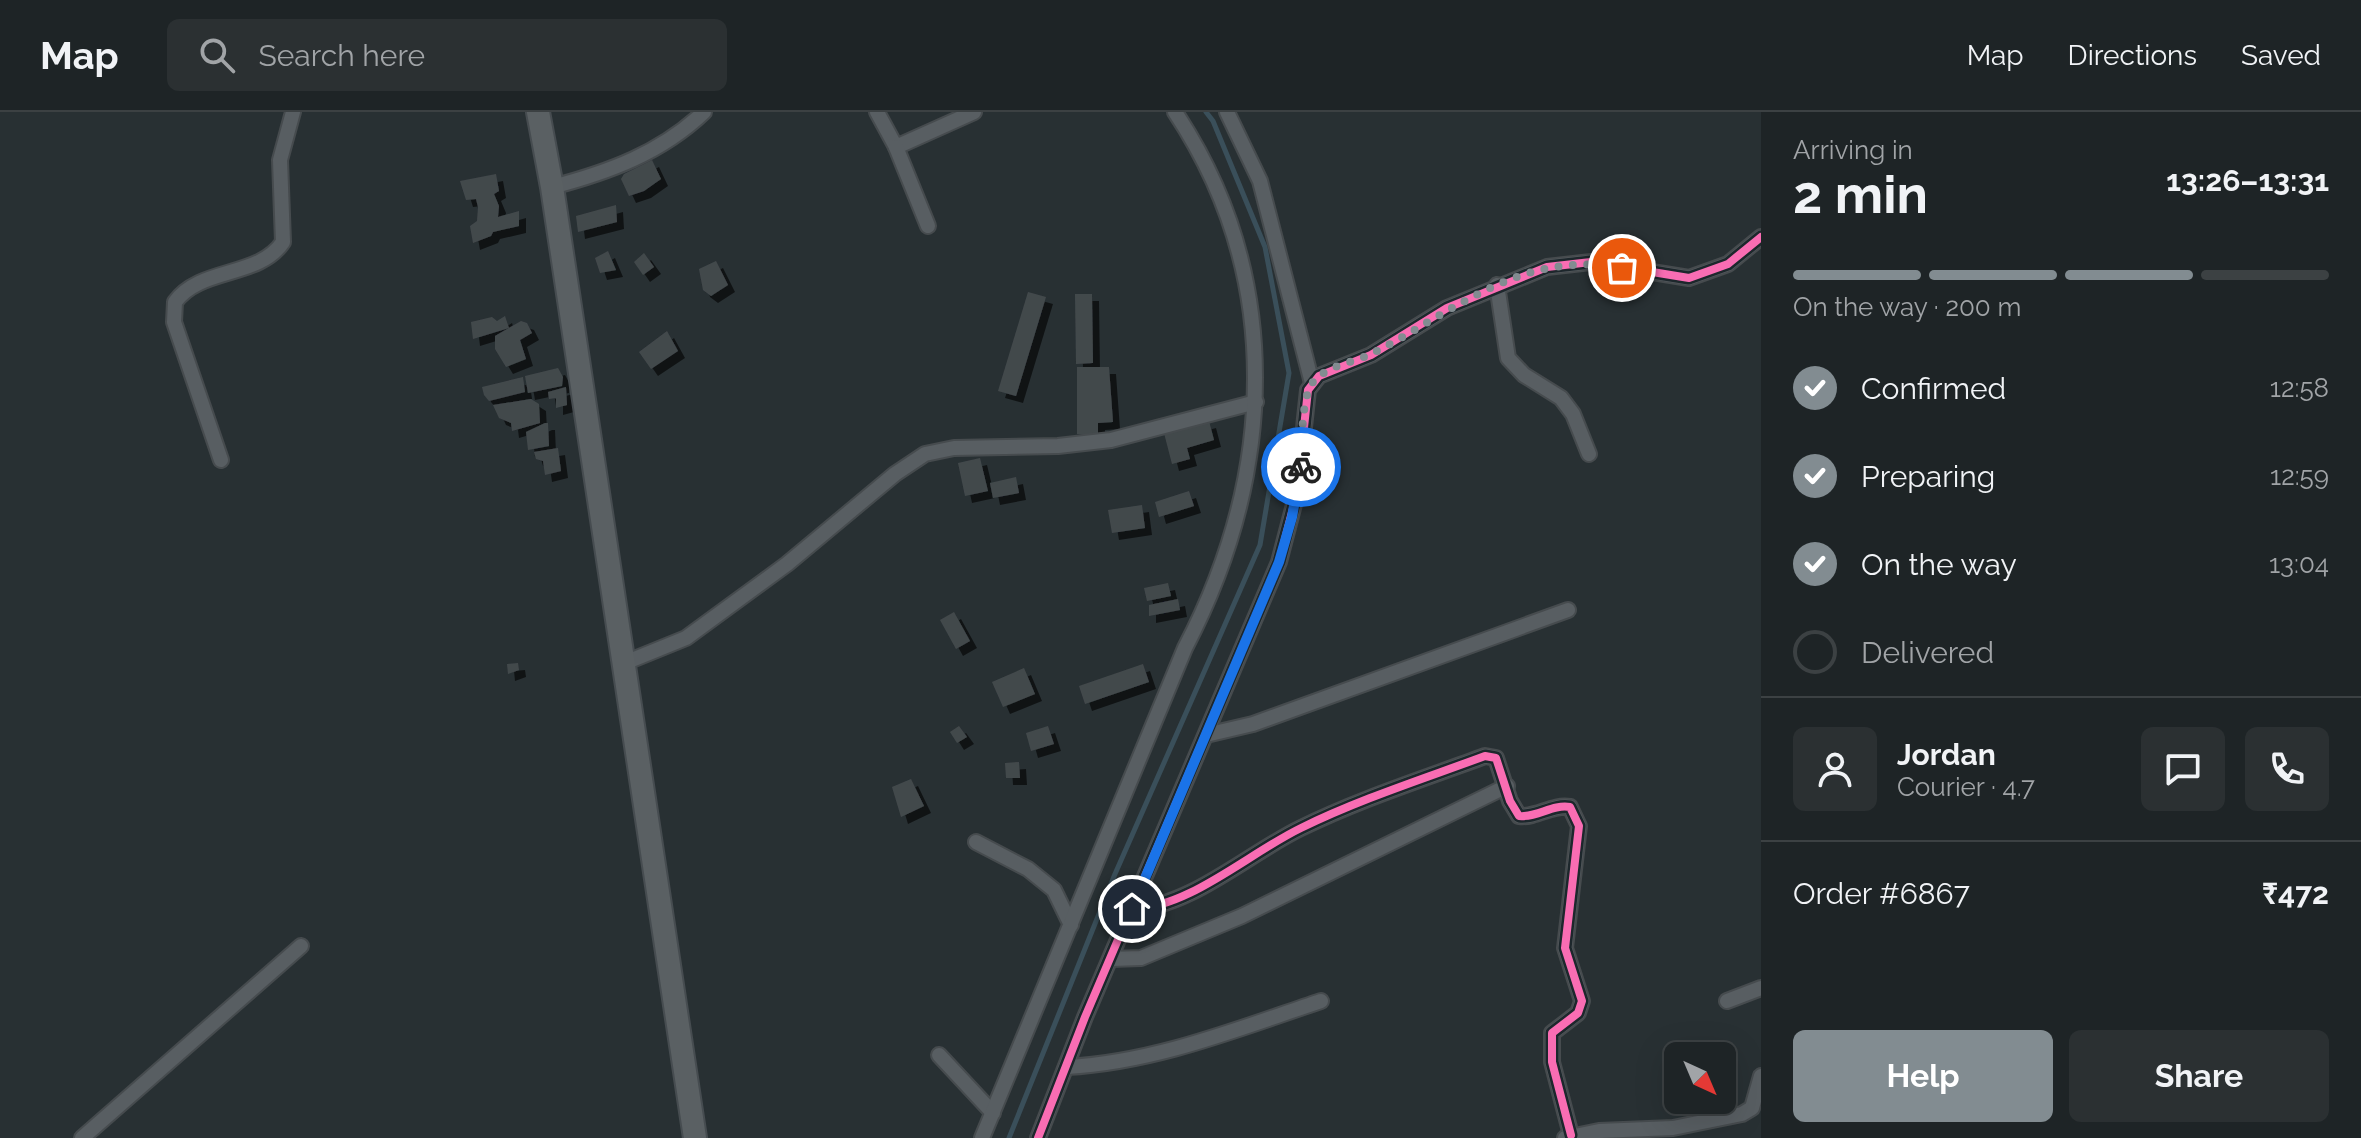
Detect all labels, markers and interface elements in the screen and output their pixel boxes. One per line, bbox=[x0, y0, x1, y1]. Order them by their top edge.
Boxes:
search box bbox=[167, 19, 727, 91]
text: Map bbox=[40, 33, 119, 78]
icon: search bbox=[195, 33, 239, 77]
text: Search here bbox=[259, 38, 425, 73]
text: Map bbox=[1967, 39, 2024, 72]
text: Directions bbox=[2068, 39, 2197, 72]
text: Saved bbox=[2241, 39, 2321, 72]
text: Arriving in bbox=[1793, 135, 1913, 165]
text: 13:26–13:31 bbox=[2166, 163, 2329, 198]
text: 2 min bbox=[1793, 164, 1928, 225]
pin bbox=[1588, 234, 1656, 302]
icon: bag bbox=[1600, 246, 1644, 290]
text: On the way · 200 m bbox=[1793, 292, 2021, 322]
icon: check bbox=[1793, 366, 1837, 410]
text: Confirmed bbox=[1861, 371, 2006, 406]
text: 12:58 bbox=[2270, 373, 2329, 403]
courier bbox=[1261, 427, 1341, 507]
icon: bike bbox=[1279, 445, 1323, 489]
icon: check bbox=[1793, 454, 1837, 498]
text: Preparing bbox=[1861, 459, 1995, 494]
text: 12:59 bbox=[2270, 461, 2329, 491]
icon: check bbox=[1793, 542, 1837, 586]
text: On the way bbox=[1861, 547, 2017, 582]
text: 13:04 bbox=[2269, 549, 2329, 579]
text: Delivered bbox=[1861, 635, 1994, 670]
button: person bbox=[1793, 727, 1877, 811]
button: chat bbox=[2141, 727, 2225, 811]
button: phone bbox=[2245, 727, 2329, 811]
text: Jordan bbox=[1897, 737, 1996, 772]
text: Courier · 4.7 bbox=[1897, 772, 2035, 802]
pin bbox=[1098, 875, 1166, 943]
text: Order #6867 bbox=[1793, 876, 1970, 911]
text: ₹472 bbox=[2262, 876, 2329, 911]
icon: home bbox=[1110, 887, 1154, 931]
button: Help bbox=[1793, 1030, 2053, 1122]
button: Share bbox=[2069, 1030, 2329, 1122]
north arrow bbox=[1664, 1042, 1736, 1114]
map controls bbox=[1664, 1042, 1736, 1114]

